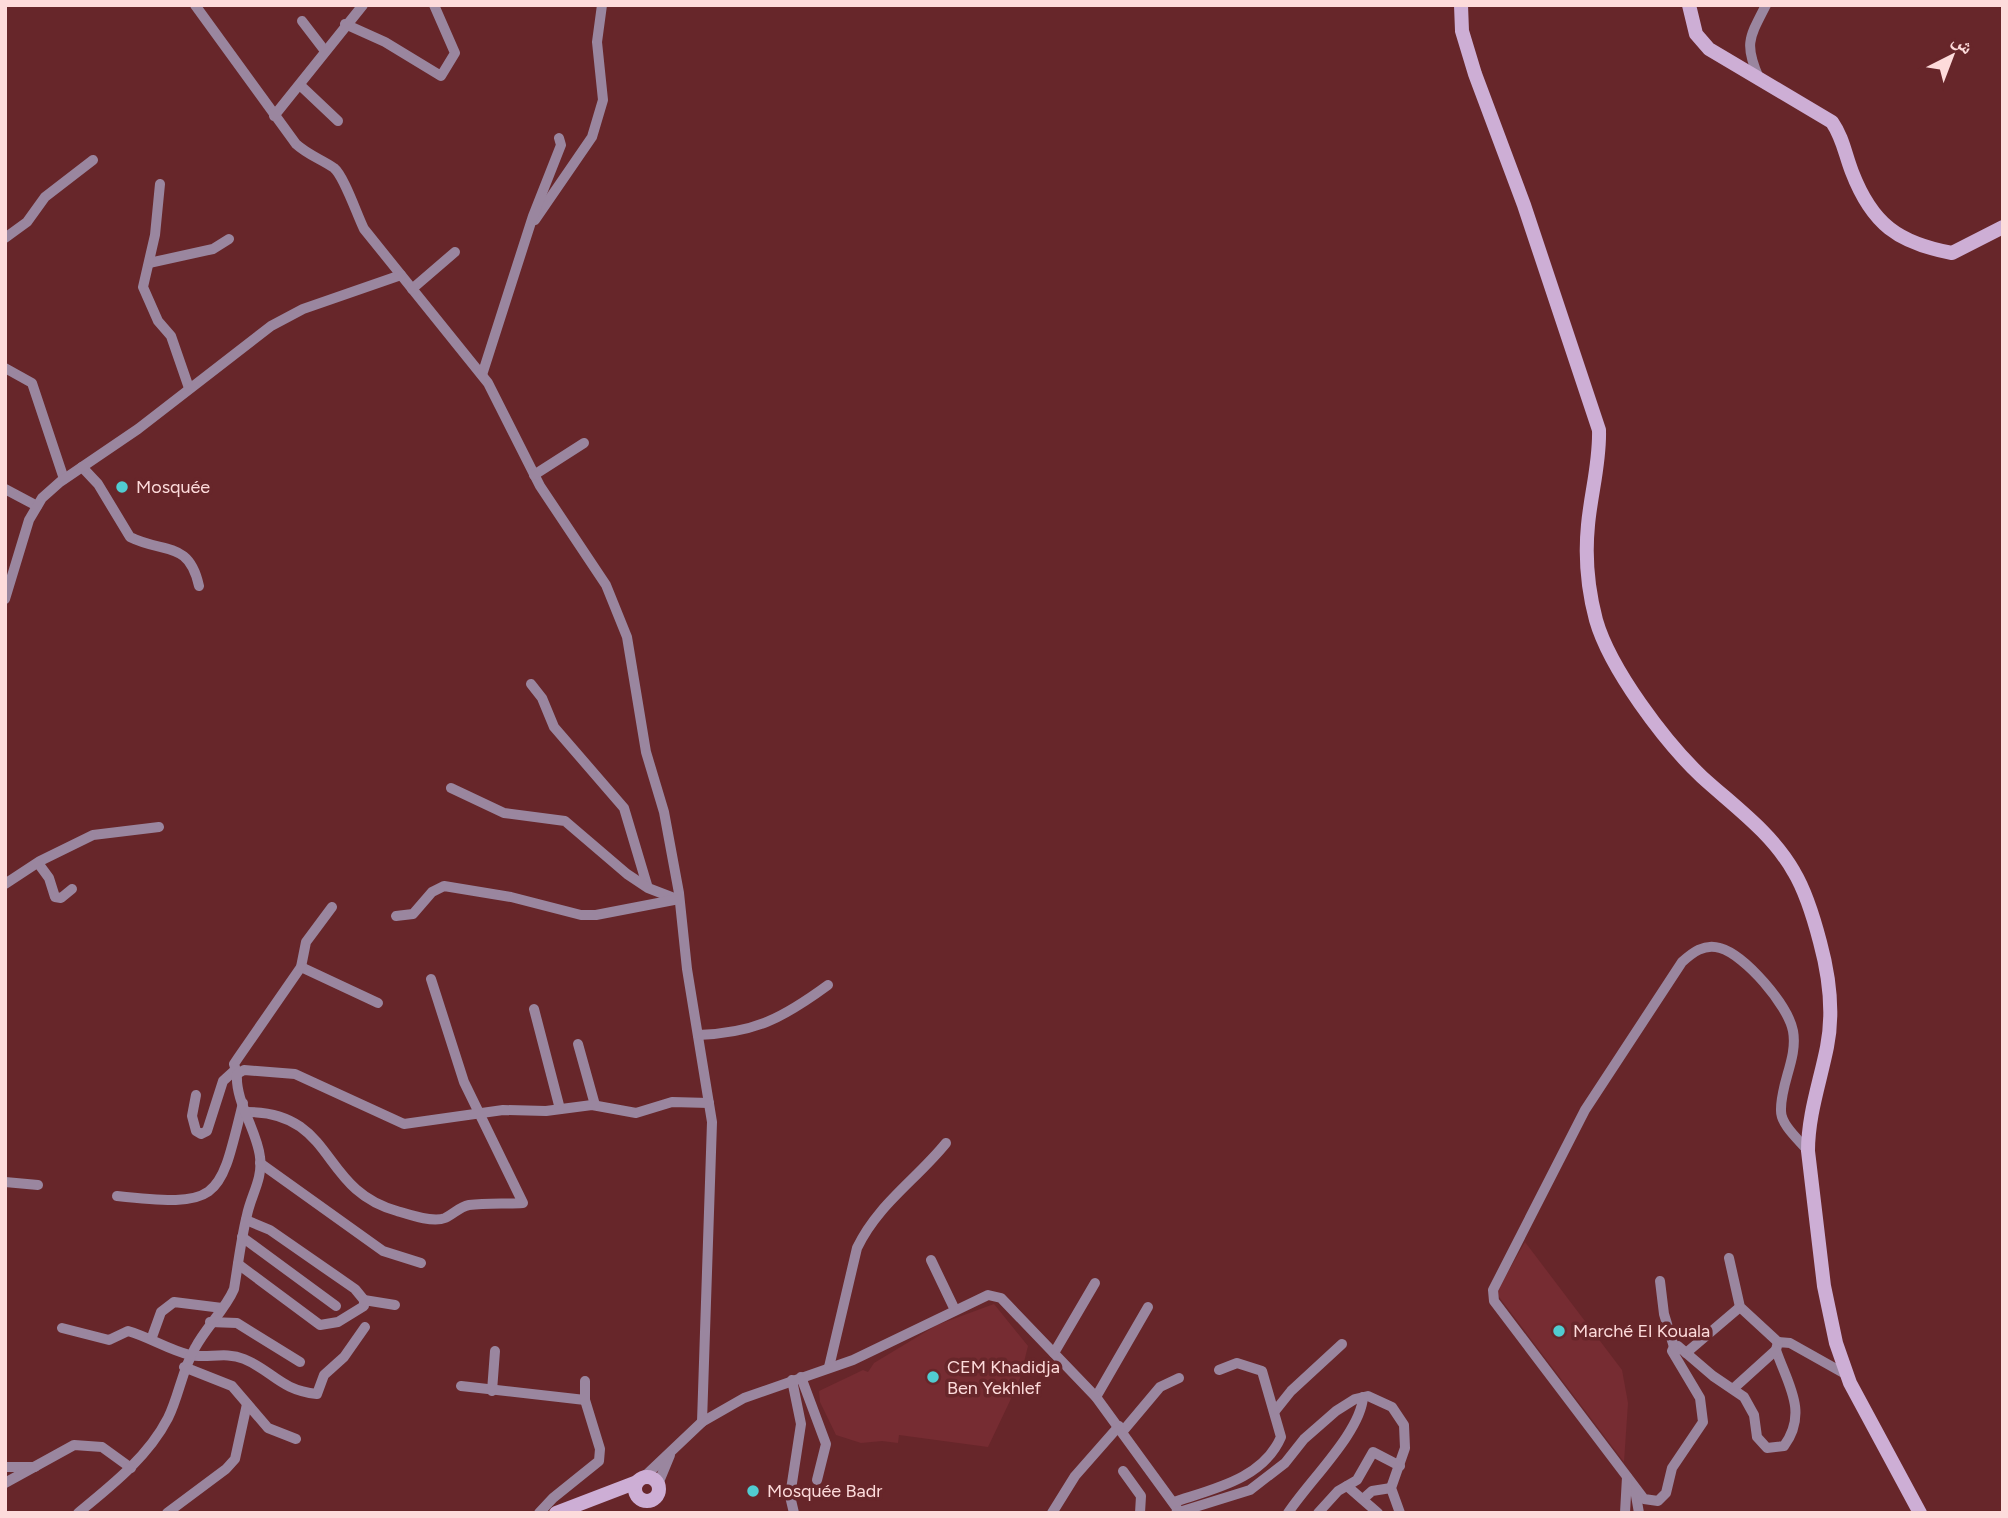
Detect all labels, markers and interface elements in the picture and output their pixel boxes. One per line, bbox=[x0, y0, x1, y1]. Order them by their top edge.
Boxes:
north arrow bbox=[1917, 21, 1987, 91]
text: ش bbox=[1948, 28, 1978, 59]
place label: Mosquée bbox=[136, 476, 210, 498]
marker: Mosquée bbox=[114, 479, 130, 495]
place label: Marché El Kouala bbox=[1573, 1320, 1710, 1342]
marker: Marché El Kouala bbox=[1551, 1323, 1567, 1339]
place label: CEM Khadidja Ben Yekhlef bbox=[947, 1356, 1060, 1399]
marker: CEM Khadidja Ben Yekhlef bbox=[925, 1369, 941, 1385]
place label: Mosquée Badr bbox=[767, 1480, 882, 1502]
marker: Mosquée Badr bbox=[745, 1483, 761, 1499]

